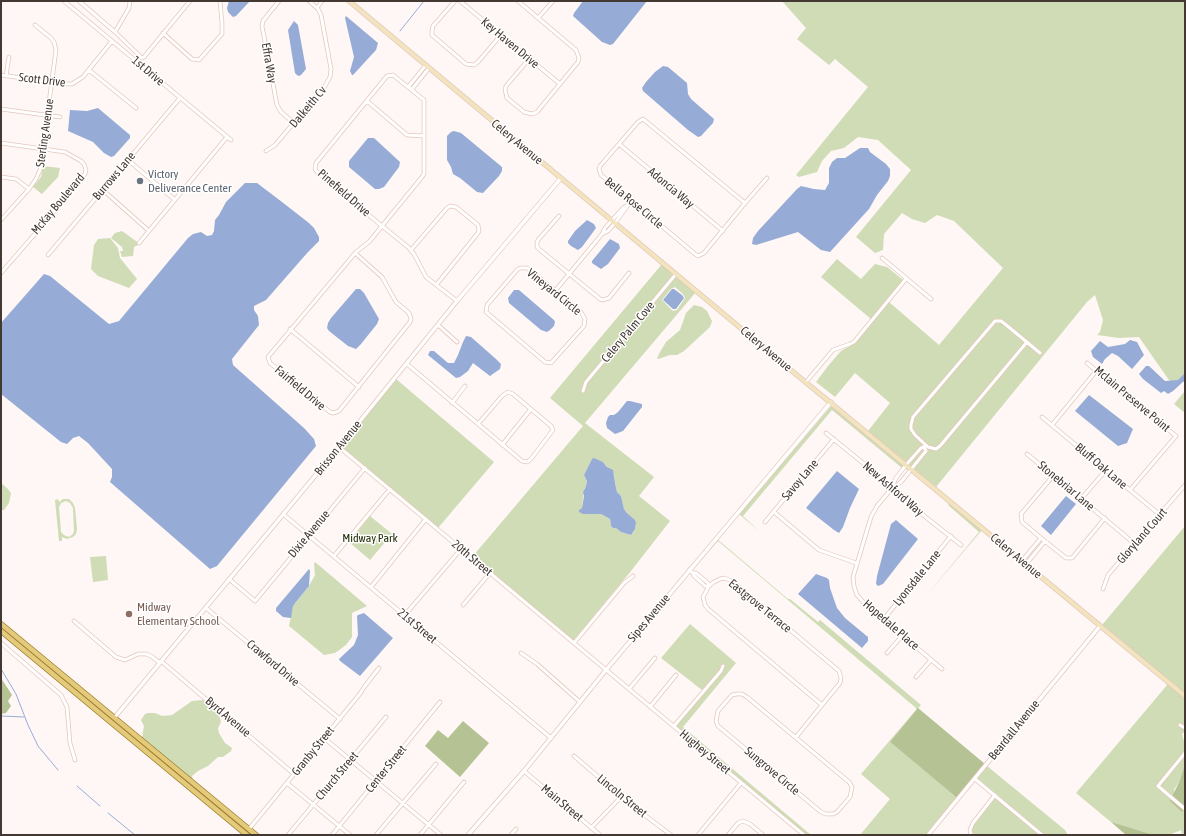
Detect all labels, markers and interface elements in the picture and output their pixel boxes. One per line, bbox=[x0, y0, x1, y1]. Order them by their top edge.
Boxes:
street label: Key Haven Drive bbox=[478, 15, 542, 71]
street label: Effra Way bbox=[258, 42, 280, 84]
street label: 1st Drive bbox=[129, 53, 167, 89]
street label: Scott Drive bbox=[18, 70, 66, 90]
street label: Dalkeith Cv bbox=[286, 83, 330, 131]
street label: Sterling Avenue bbox=[33, 98, 57, 168]
street label: Celery Avenue bbox=[488, 116, 546, 168]
street label: Burrows Lane bbox=[90, 149, 138, 203]
street label: Adoncia Way bbox=[645, 164, 697, 212]
street label: Pinefield Drive bbox=[315, 166, 373, 220]
place label: Victory Deliverance Center bbox=[148, 167, 232, 195]
street label: McKay Boulevard bbox=[28, 170, 88, 238]
street label: Bella Rose Circle bbox=[602, 174, 666, 232]
marker: Victory Deliverance Center bbox=[135, 176, 145, 186]
street label: Vineyard Circle bbox=[524, 266, 584, 318]
street label: Celery Palm Cove bbox=[598, 299, 658, 365]
street label: Celery Avenue bbox=[737, 323, 795, 375]
street label: Fairfield Drive bbox=[272, 363, 328, 413]
street label: Mclain Preserve Point bbox=[1091, 363, 1173, 435]
street label: Brisson Avenue bbox=[311, 418, 365, 478]
street label: Bluff Oak Lane bbox=[1072, 440, 1130, 492]
street label: Savoy Lane bbox=[779, 457, 821, 503]
street label: Stonebriar Lane bbox=[1035, 458, 1097, 514]
street label: New Ashford Way bbox=[860, 459, 926, 519]
street label: Gloryland Court bbox=[1114, 505, 1170, 567]
street label: Dixie Avenue bbox=[285, 507, 333, 561]
street label: Celery Avenue bbox=[987, 530, 1045, 582]
park label: Midway Park bbox=[342, 531, 398, 545]
street label: 20th Street bbox=[449, 537, 495, 579]
street label: Lyonsdale Lane bbox=[890, 547, 944, 609]
street label: Eastgrove Terrace bbox=[726, 576, 794, 636]
street label: Sipes Avenue bbox=[625, 591, 673, 645]
street label: Hopedale Place bbox=[860, 597, 922, 653]
place label: Midway Elementary School bbox=[137, 600, 219, 628]
street label: 21st Street bbox=[394, 605, 440, 647]
marker: Midway Elementary School bbox=[124, 609, 134, 619]
street label: Crawford Drive bbox=[244, 637, 302, 689]
street label: Byrd Avenue bbox=[202, 694, 254, 740]
street label: Beardall Avenue bbox=[986, 697, 1042, 763]
street label: Granby Street bbox=[289, 723, 337, 779]
street label: Hughey Street bbox=[677, 727, 733, 777]
street label: Center Street bbox=[362, 742, 410, 796]
street label: Sungrove Circle bbox=[742, 744, 802, 798]
street label: Church Street bbox=[313, 749, 361, 803]
street label: Lincoln Street bbox=[594, 771, 650, 821]
street label: Main Street bbox=[538, 781, 586, 825]

